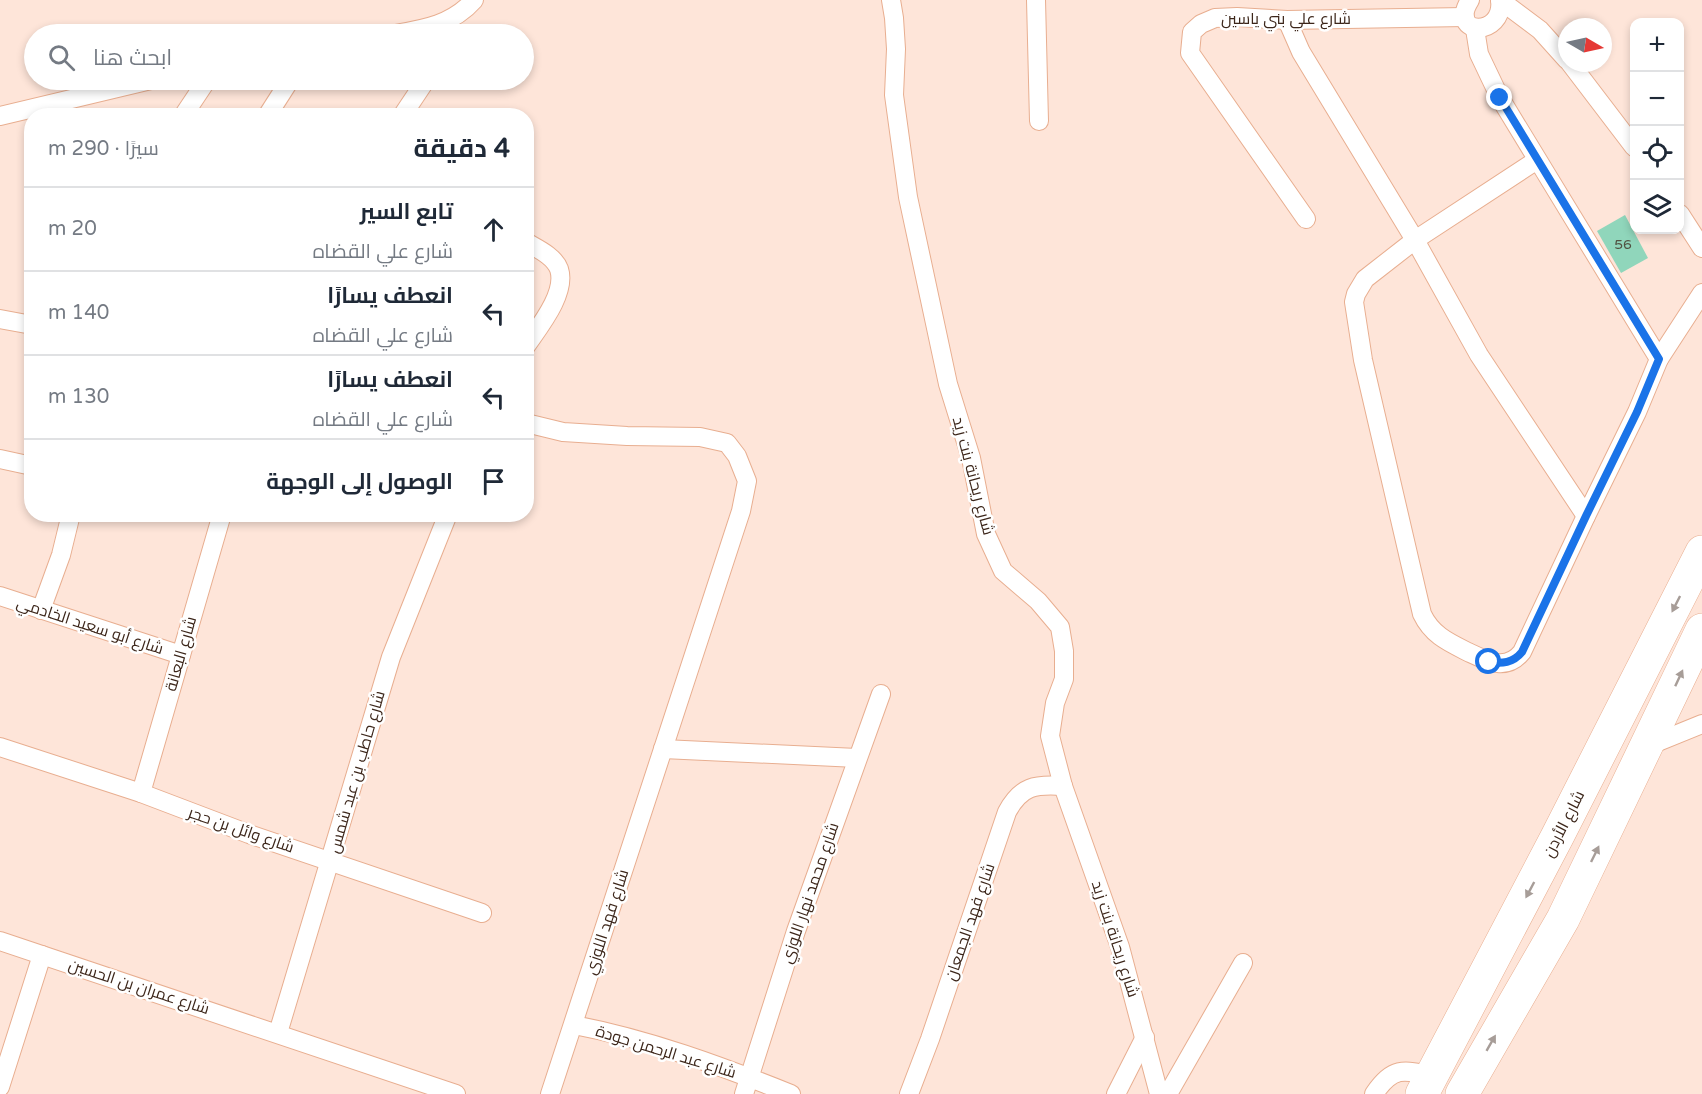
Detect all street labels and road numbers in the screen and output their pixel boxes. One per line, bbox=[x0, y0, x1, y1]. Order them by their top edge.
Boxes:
street label: شارع علي بني ياسين bbox=[1221, 9, 1351, 32]
street label: شارع ريحانة بنت زيد bbox=[947, 415, 998, 538]
street label: شارع أبو سعيد الخادمي bbox=[13, 593, 166, 662]
street label: شارع البعانة bbox=[161, 614, 202, 694]
street label: شارع حاطب بن عبد شمس bbox=[324, 688, 391, 856]
street label: شارع الأردن bbox=[1539, 787, 1590, 861]
street label: شارع وائل بن حجر bbox=[184, 802, 297, 858]
street label: شارع محمد نهار اللوزي bbox=[776, 820, 846, 967]
street label: شارع فهد الجمعان bbox=[941, 861, 1000, 984]
street label: شارع فهد اللوزي bbox=[581, 867, 636, 978]
street label: شارع ريحانة بنت زيد bbox=[1086, 878, 1143, 1000]
street label: شارع عمران بن الحسين bbox=[66, 955, 212, 1020]
street label: شارع عبد الرحمن جودة bbox=[593, 1021, 739, 1084]

